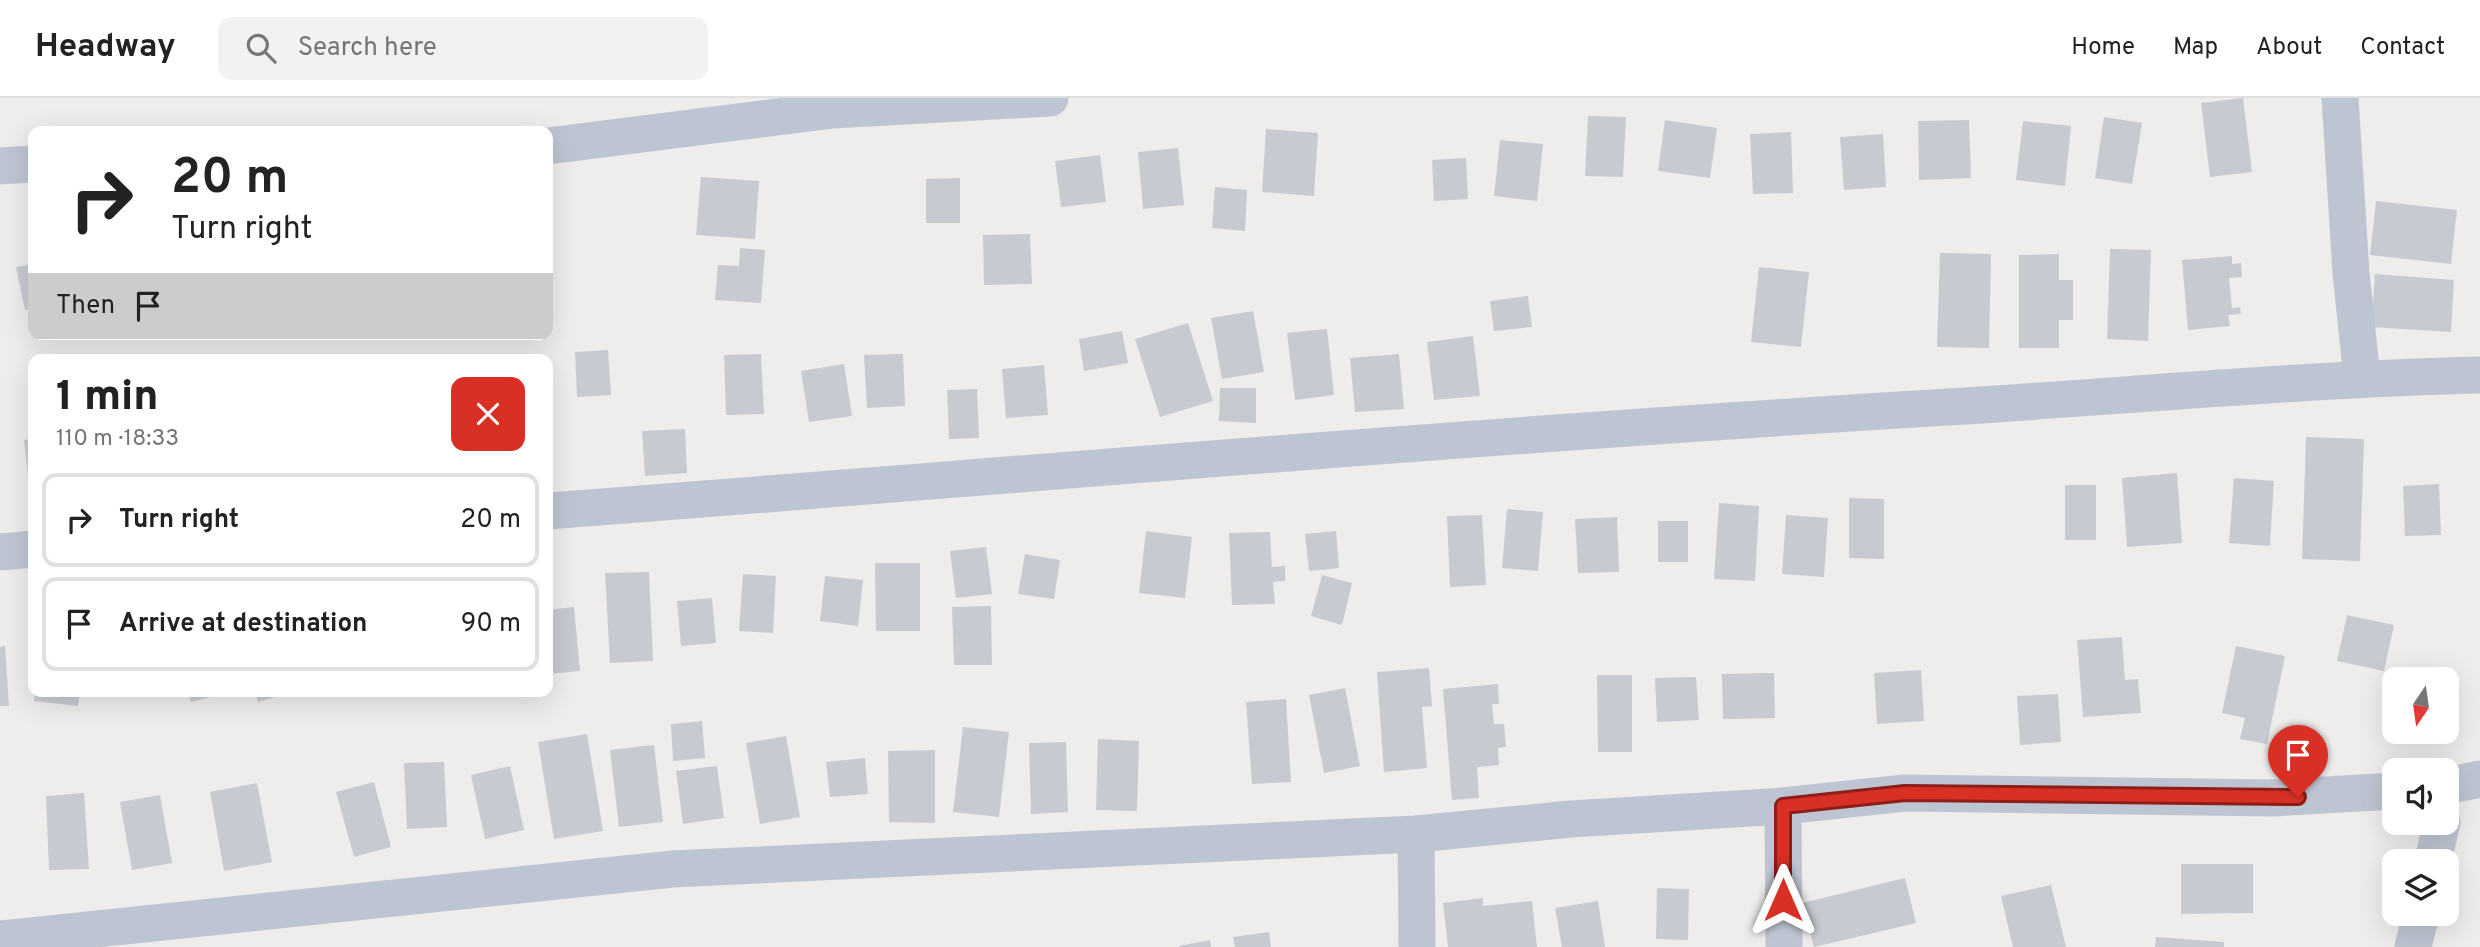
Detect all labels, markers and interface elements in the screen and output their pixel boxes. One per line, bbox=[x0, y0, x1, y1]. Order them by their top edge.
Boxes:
search box bbox=[218, 17, 708, 80]
text: Headway bbox=[35, 27, 176, 69]
icon: search bbox=[242, 29, 280, 67]
text: Search here bbox=[298, 32, 437, 65]
text: Home bbox=[2071, 33, 2135, 63]
text: Map bbox=[2173, 33, 2218, 63]
text: About bbox=[2256, 33, 2322, 63]
text: Contact bbox=[2360, 33, 2445, 63]
text: 20 m bbox=[171, 149, 288, 211]
icon: right bbox=[56, 154, 147, 245]
text: Turn right bbox=[171, 210, 313, 250]
icon: arrive bbox=[129, 287, 167, 325]
text: Then bbox=[56, 290, 115, 323]
text: 1 min bbox=[56, 372, 159, 425]
button: close bbox=[451, 377, 525, 451]
text: 110 m · 18:33 bbox=[56, 425, 179, 454]
icon: right bbox=[60, 501, 98, 539]
text: Turn right bbox=[119, 504, 239, 537]
text: 20 m bbox=[460, 504, 521, 537]
icon: arrive bbox=[60, 605, 98, 643]
text: Arrive at destination bbox=[119, 608, 367, 641]
text: 90 m bbox=[461, 608, 521, 641]
north arrow bbox=[2382, 667, 2459, 744]
map controls bbox=[2382, 667, 2459, 926]
pin bbox=[2268, 725, 2328, 797]
icon: arrive bbox=[2279, 736, 2317, 774]
button: sound bbox=[2382, 758, 2459, 835]
button: layers bbox=[2382, 849, 2459, 926]
position arrow bbox=[1746, 863, 1820, 937]

